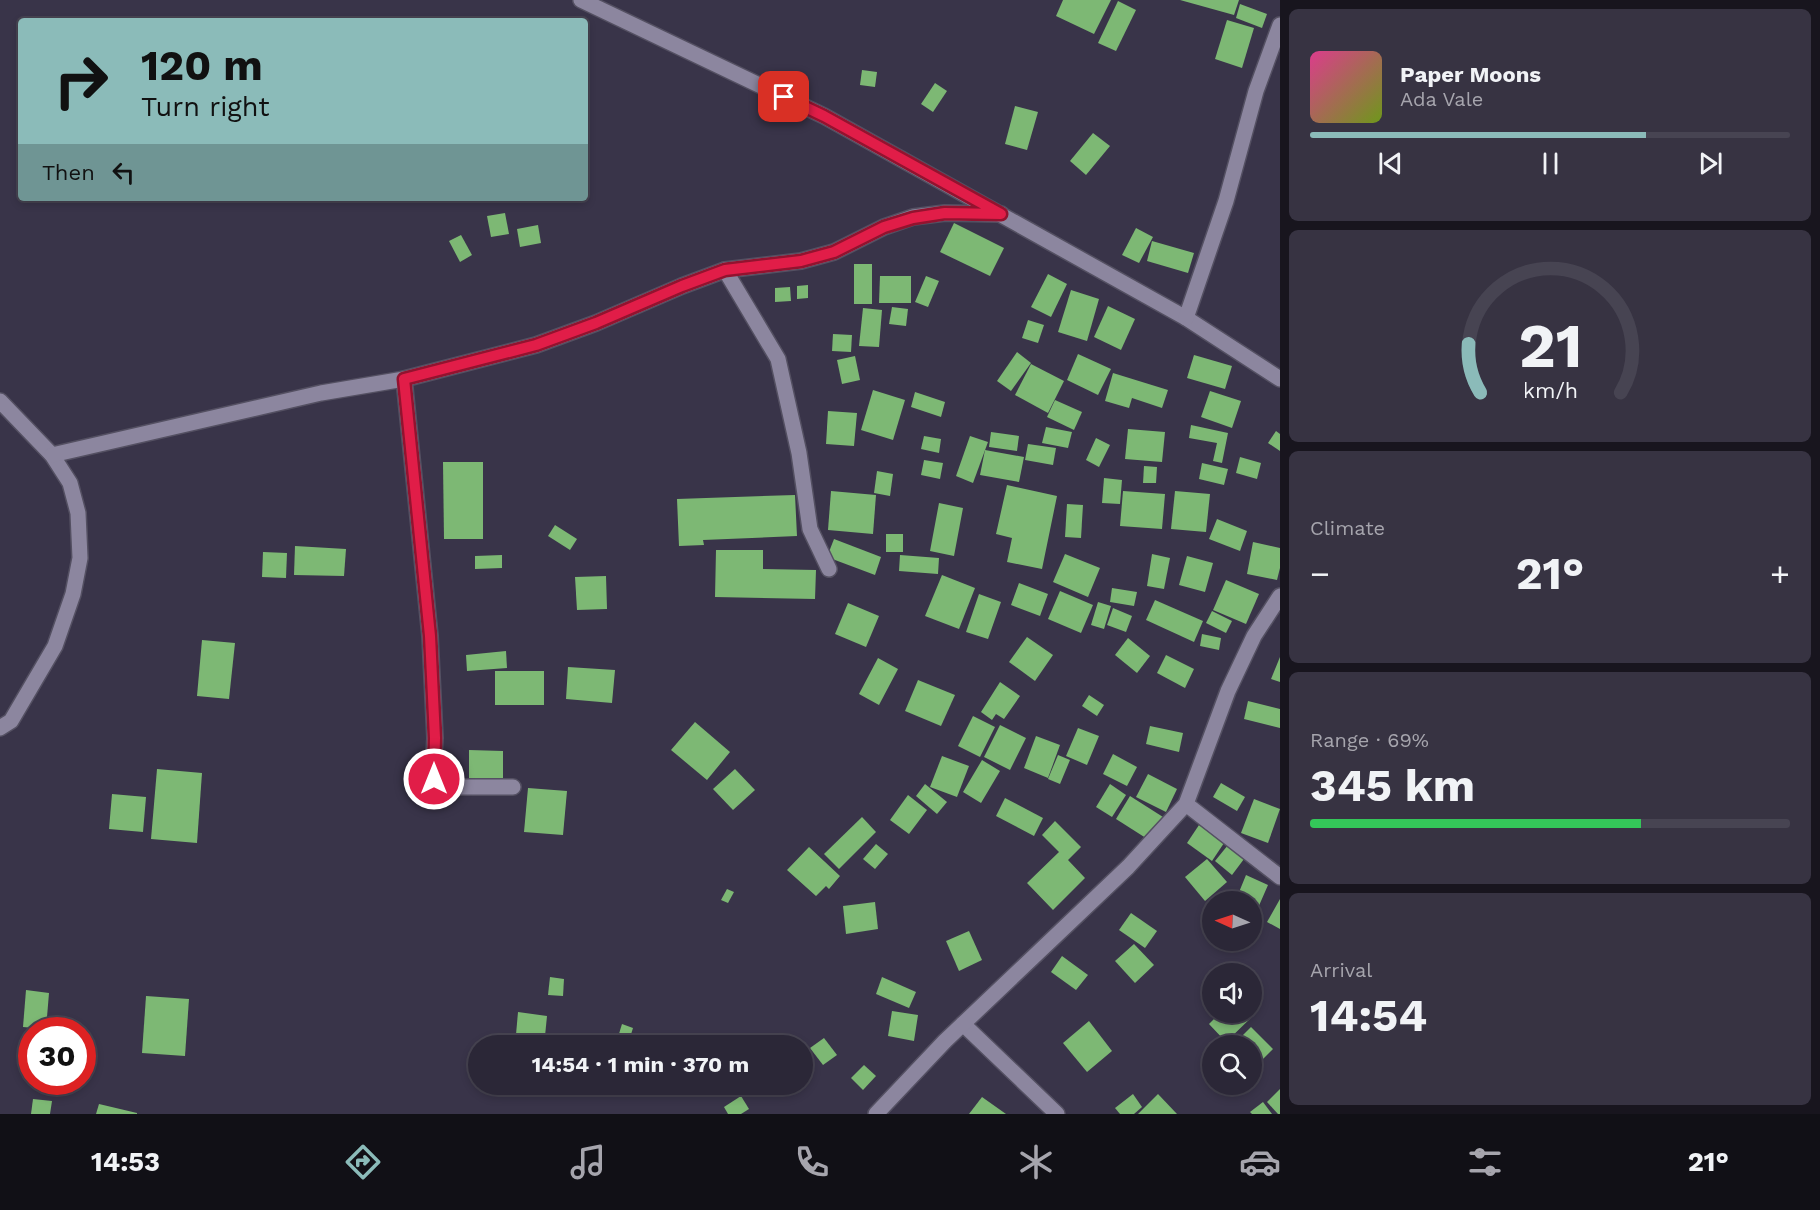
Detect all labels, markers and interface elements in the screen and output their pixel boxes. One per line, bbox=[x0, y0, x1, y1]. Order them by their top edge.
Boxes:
text: 120 m bbox=[141, 41, 263, 90]
icon: right bbox=[42, 42, 120, 120]
text: Paper Moons bbox=[1400, 62, 1541, 87]
pin bbox=[758, 71, 809, 122]
icon: arrive bbox=[767, 80, 800, 113]
text: Ada Vale bbox=[1400, 87, 1483, 111]
text: Turn right bbox=[141, 91, 270, 123]
icon: previous bbox=[1374, 147, 1407, 180]
icon: pause bbox=[1534, 147, 1567, 180]
icon: next bbox=[1694, 147, 1727, 180]
icon: left bbox=[107, 156, 140, 189]
text: Then bbox=[42, 160, 95, 185]
text: 21 bbox=[1518, 309, 1582, 382]
text: km/h bbox=[1522, 378, 1578, 403]
text: Climate bbox=[1310, 516, 1385, 540]
text: 21° bbox=[1516, 547, 1584, 600]
text: − bbox=[1310, 554, 1330, 593]
text: + bbox=[1770, 554, 1790, 593]
text: Range · 69% bbox=[1310, 728, 1429, 752]
position arrow bbox=[402, 747, 466, 811]
text: 345 km bbox=[1310, 759, 1475, 812]
north arrow bbox=[1202, 891, 1262, 951]
map controls bbox=[1202, 891, 1262, 1095]
text: Arrival bbox=[1310, 958, 1372, 982]
button: sound bbox=[1202, 963, 1262, 1023]
text: 14:54 bbox=[1310, 989, 1427, 1042]
speed limit sign: 30 bbox=[18, 1017, 96, 1095]
button: search bbox=[1202, 1035, 1262, 1095]
text: 14:54 · 1 min · 370 m bbox=[532, 1052, 749, 1077]
icon: directions bbox=[342, 1141, 384, 1183]
icon: music bbox=[567, 1141, 609, 1183]
icon: phone bbox=[791, 1141, 833, 1183]
icon: climate bbox=[1015, 1141, 1057, 1183]
icon: car bbox=[1239, 1141, 1281, 1183]
icon: filters bbox=[1464, 1141, 1506, 1183]
text: 14:53 bbox=[91, 1146, 160, 1178]
text: 21° bbox=[1688, 1146, 1729, 1178]

